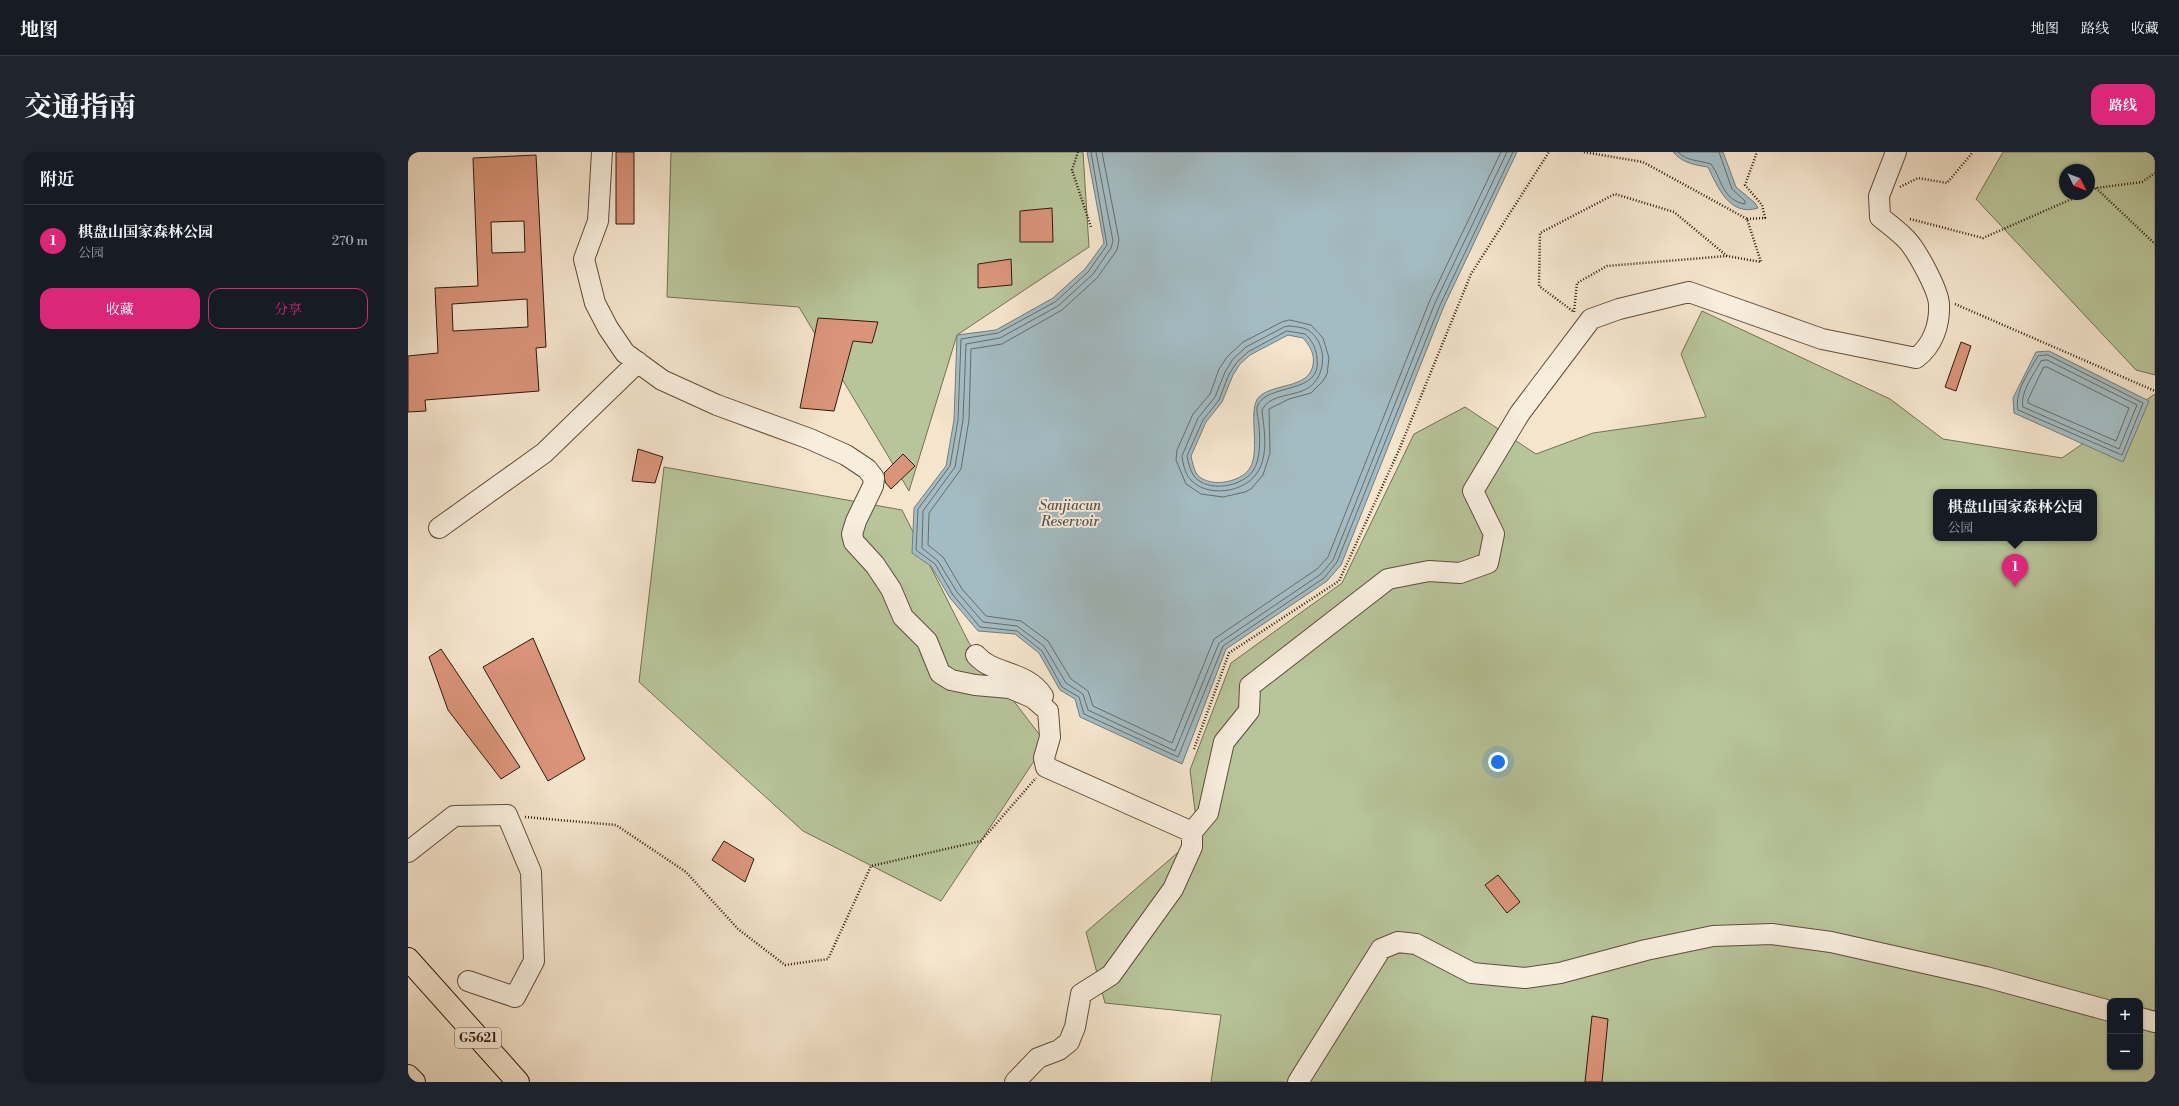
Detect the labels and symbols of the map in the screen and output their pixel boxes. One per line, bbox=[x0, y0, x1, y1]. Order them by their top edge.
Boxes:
north arrow bbox=[2059, 164, 2095, 200]
water label: Sanjiacun Reservoir bbox=[1039, 497, 1101, 531]
pin: 1 bbox=[2002, 554, 2028, 587]
your location bbox=[1488, 752, 1508, 772]
road number: G5621 bbox=[455, 1028, 501, 1048]

